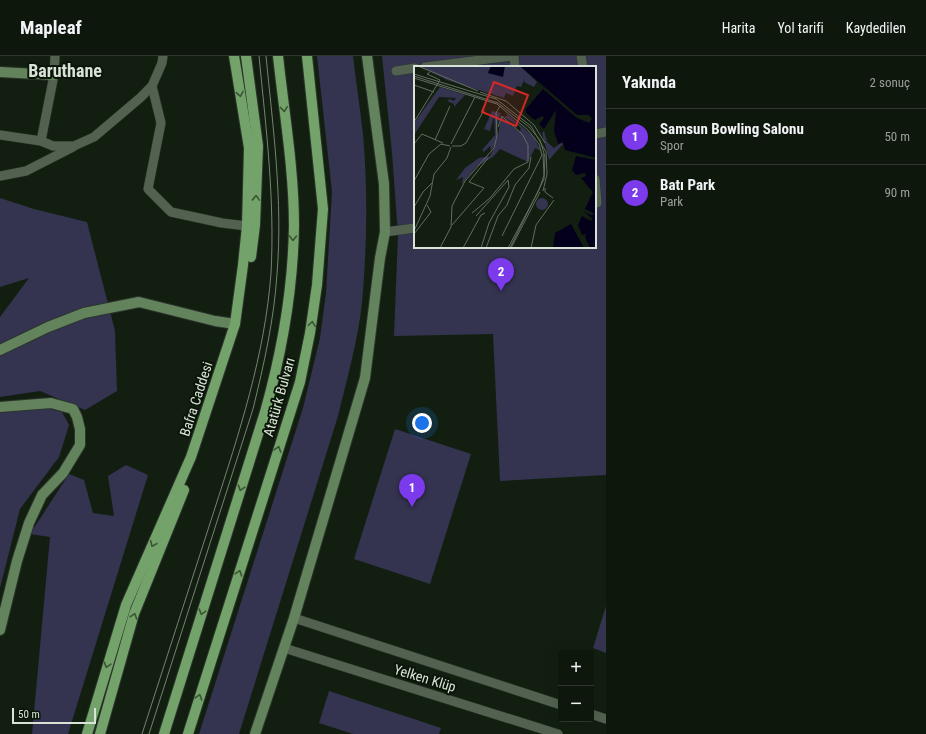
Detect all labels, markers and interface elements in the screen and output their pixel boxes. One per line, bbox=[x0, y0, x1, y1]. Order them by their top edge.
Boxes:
text: Mapleaf bbox=[20, 16, 82, 39]
text: Harita bbox=[722, 20, 755, 36]
text: Yol tarifi bbox=[777, 20, 824, 36]
text: Kaydedilen bbox=[846, 20, 906, 36]
district label: Baruthane bbox=[28, 60, 102, 81]
inset map bbox=[414, 66, 596, 248]
text: Yakında bbox=[622, 72, 676, 92]
text: 2 sonuç bbox=[870, 75, 910, 90]
one-way arrow bbox=[236, 91, 244, 98]
one-way arrow bbox=[279, 106, 288, 112]
text: Samsun Bowling Salonu bbox=[660, 120, 804, 138]
text: 1 bbox=[632, 129, 638, 144]
text: 50 m bbox=[884, 129, 910, 144]
text: Spor bbox=[660, 138, 684, 153]
text: Batı Park bbox=[660, 176, 715, 194]
text: 2 bbox=[632, 185, 638, 200]
text: 90 m bbox=[884, 185, 910, 200]
text: Park bbox=[660, 194, 683, 209]
one-way arrow bbox=[252, 195, 260, 201]
one-way arrow bbox=[289, 235, 298, 241]
pin: 2 bbox=[488, 258, 514, 291]
one-way arrow bbox=[307, 321, 316, 327]
street label: Atatürk Bulvarı bbox=[260, 356, 298, 438]
street label: Bafra Caddesi bbox=[176, 360, 216, 438]
your location bbox=[412, 413, 432, 433]
one-way arrow bbox=[273, 446, 282, 453]
pin: 1 bbox=[399, 474, 425, 507]
one-way arrow bbox=[237, 484, 246, 491]
one-way arrow bbox=[150, 539, 158, 547]
one-way arrow bbox=[234, 570, 243, 577]
one-way arrow bbox=[198, 608, 207, 615]
one-way arrow bbox=[129, 612, 138, 619]
map controls bbox=[558, 650, 594, 722]
button: + bbox=[558, 650, 594, 686]
street label: Yelken Klüp bbox=[392, 661, 458, 695]
one-way arrow bbox=[103, 662, 112, 669]
button: − bbox=[558, 686, 594, 722]
one-way arrow bbox=[194, 694, 203, 701]
scale bar bbox=[12, 706, 96, 725]
text: 50 m bbox=[18, 708, 40, 721]

